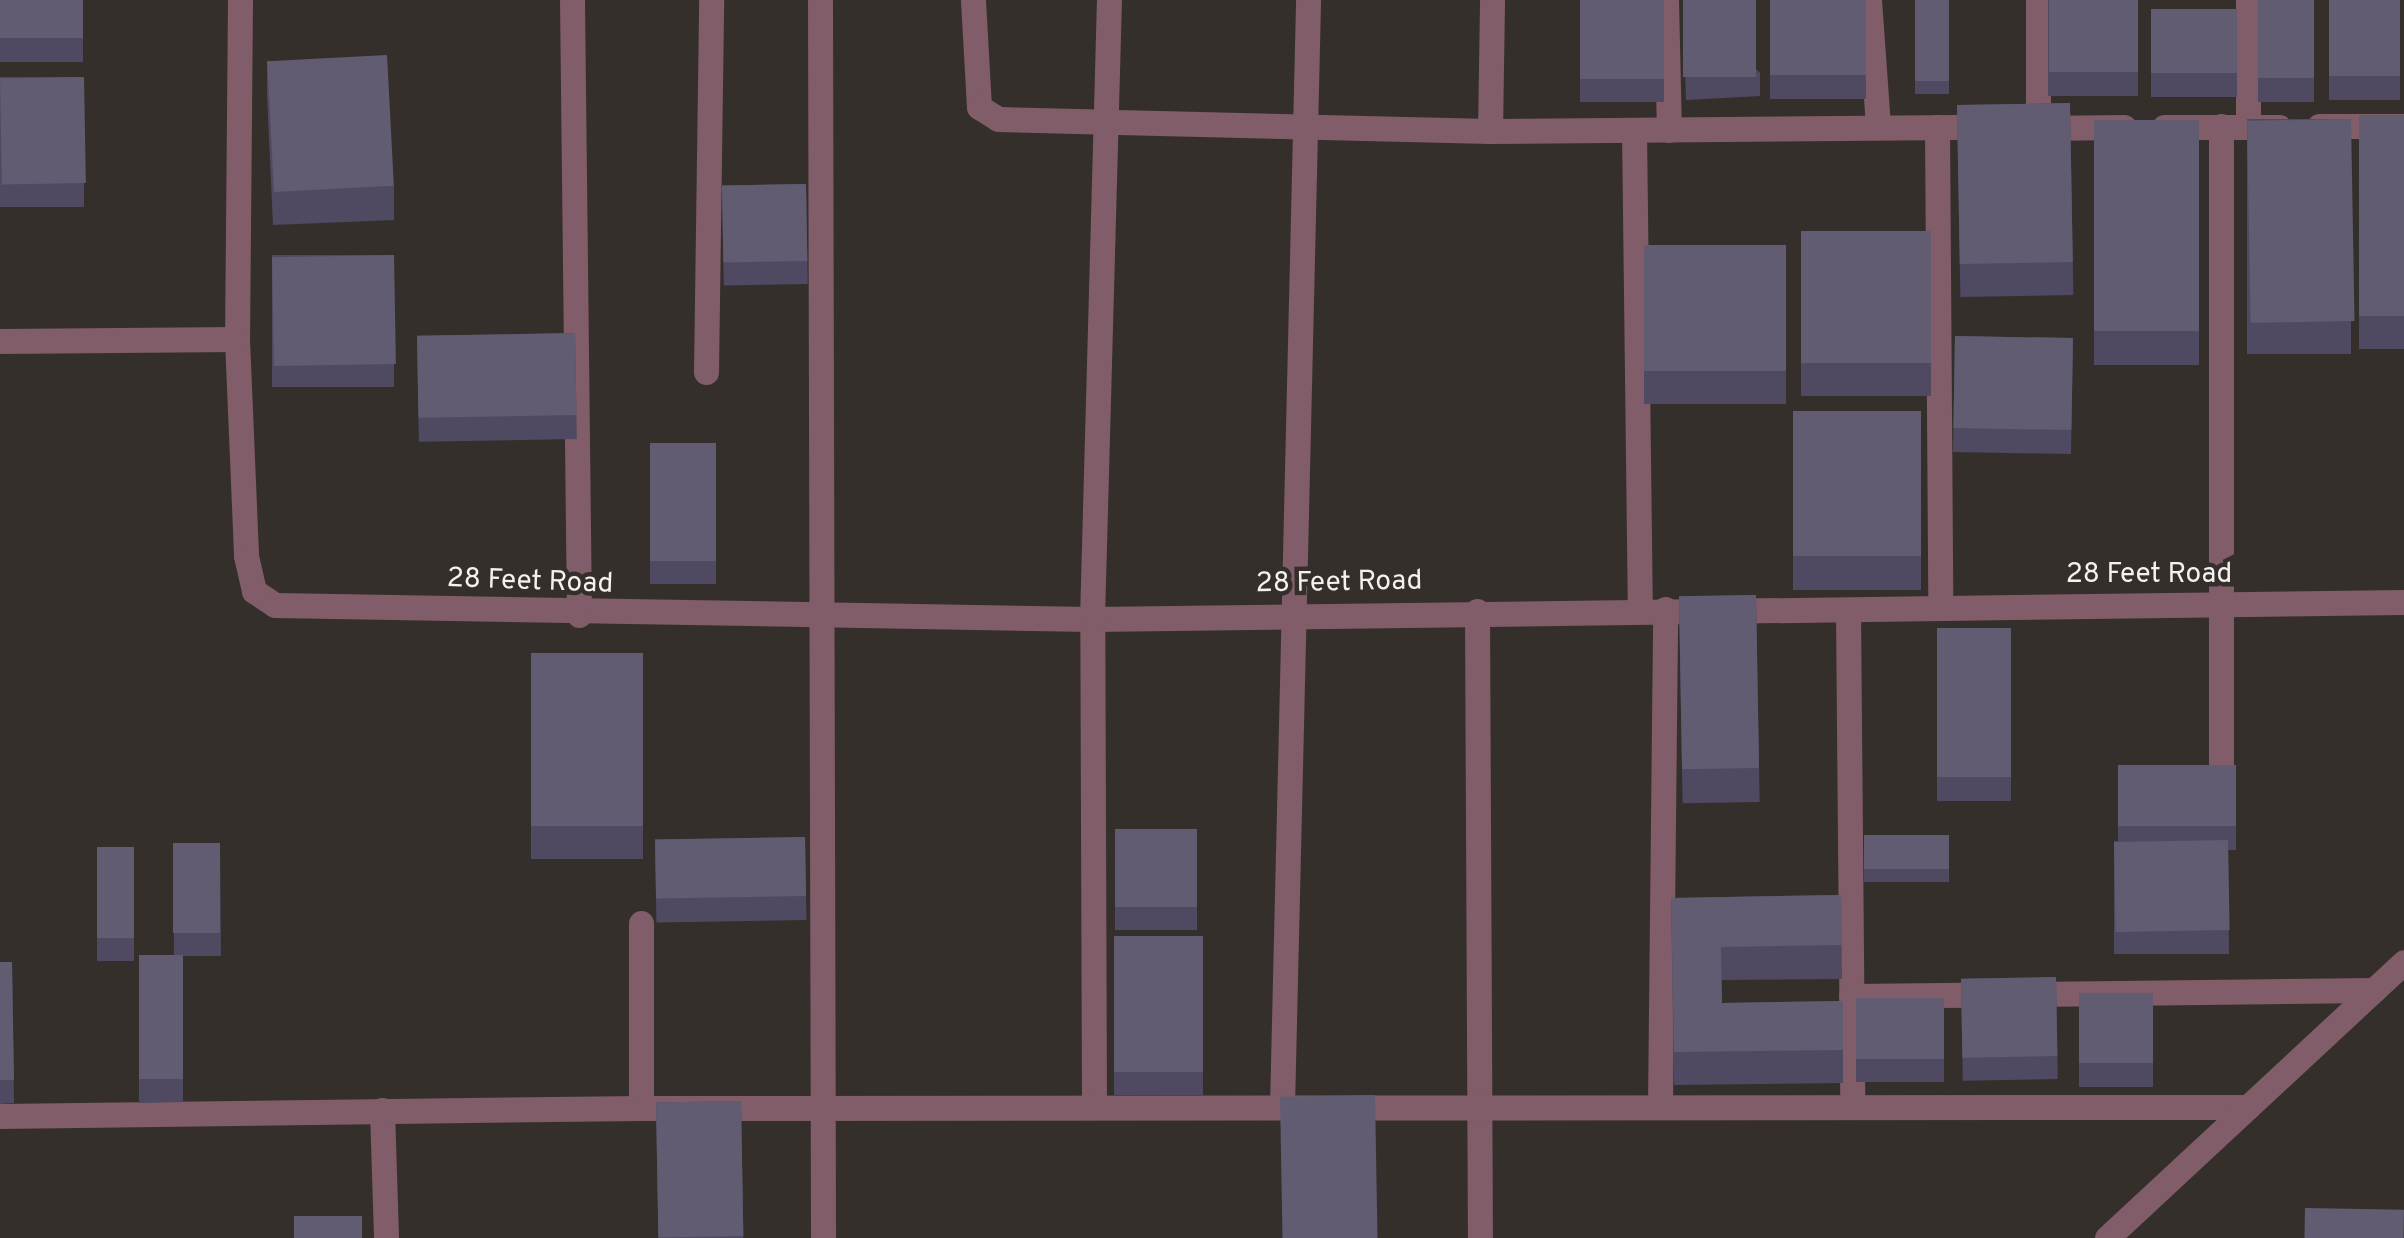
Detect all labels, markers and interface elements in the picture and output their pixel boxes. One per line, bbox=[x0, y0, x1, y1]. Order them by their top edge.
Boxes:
street label: 28 Feet Road bbox=[2066, 558, 2232, 592]
street label: 28 Feet Road bbox=[446, 562, 614, 602]
street label: 28 Feet Road bbox=[1255, 565, 1423, 601]

